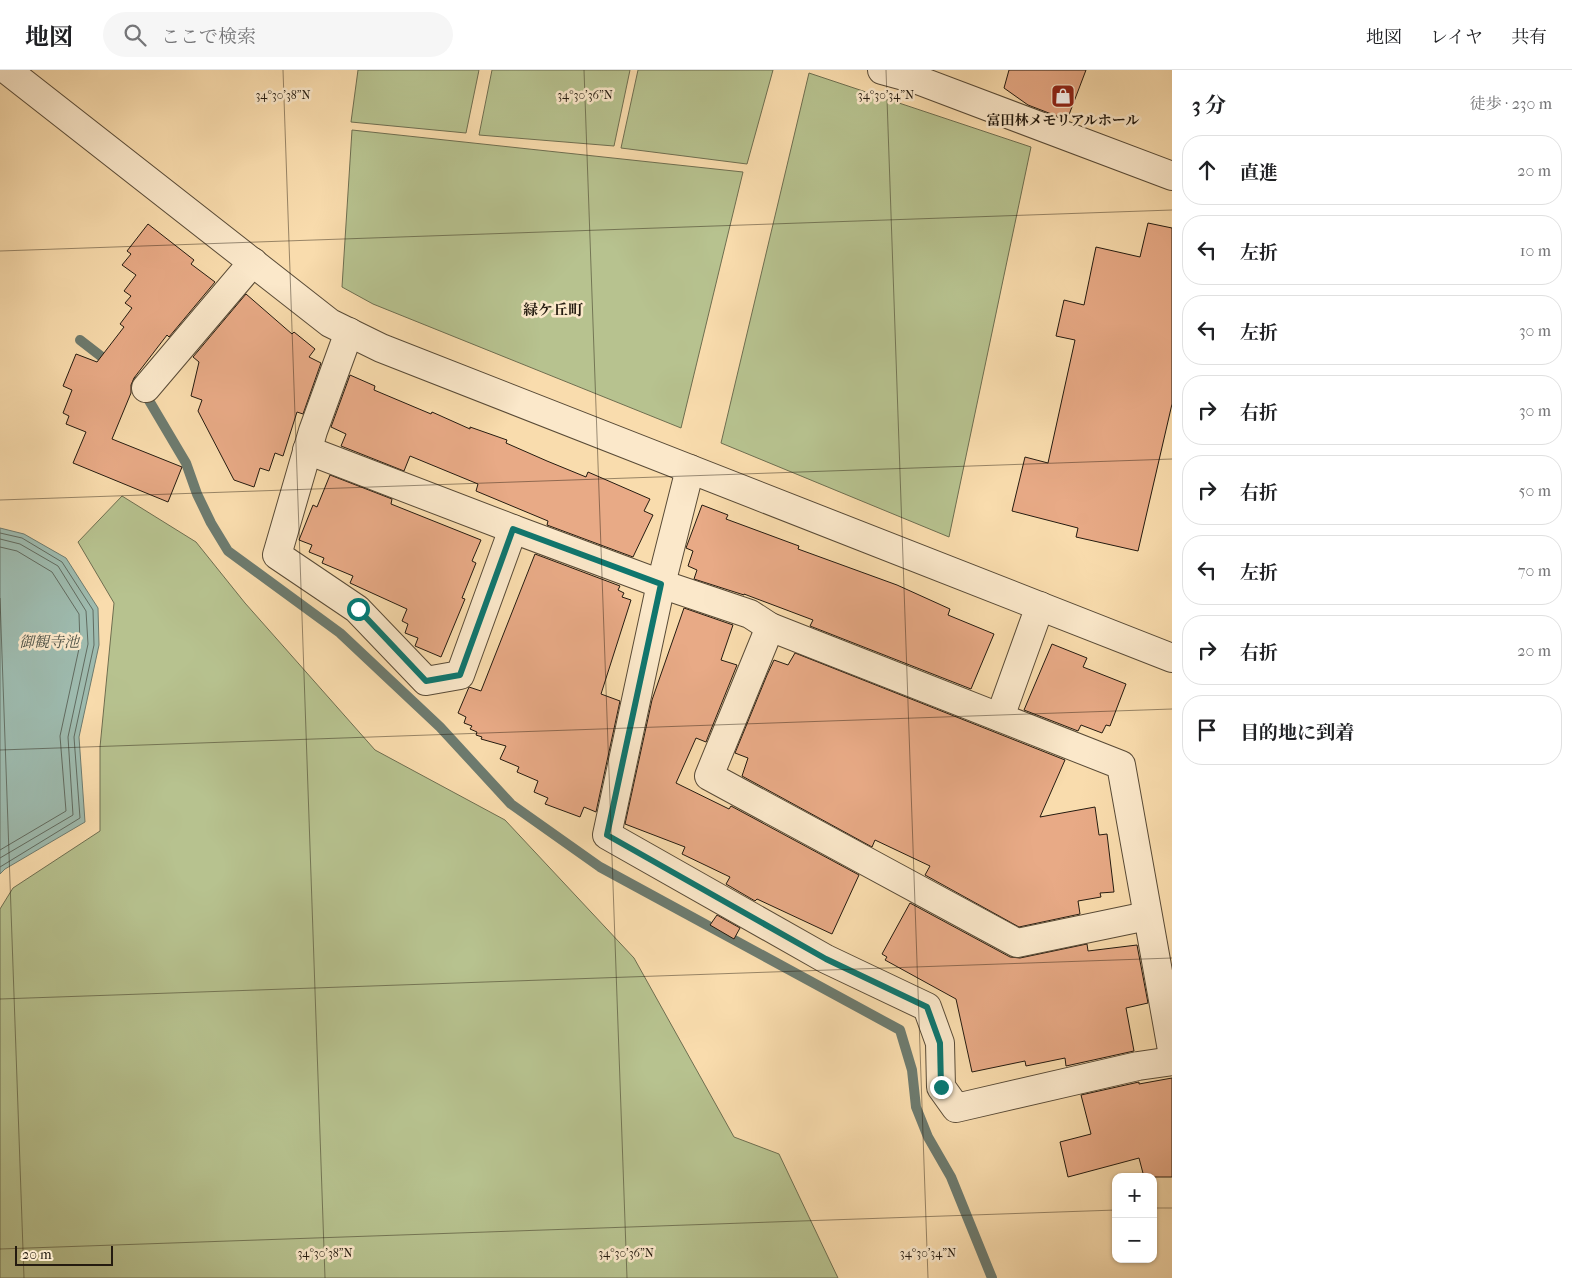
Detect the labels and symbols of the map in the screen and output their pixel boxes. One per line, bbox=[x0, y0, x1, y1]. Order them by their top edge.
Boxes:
shop icon: 富田林メモリアルホール bbox=[1050, 83, 1076, 109]
text: 34°30'38"N bbox=[255, 88, 311, 102]
text: 34°30'36"N bbox=[557, 88, 613, 102]
text: 34°30'34"N bbox=[858, 88, 914, 102]
place label: 富田林メモリアルホール bbox=[986, 112, 1140, 129]
district label: 緑ケ丘町 bbox=[523, 301, 583, 319]
route start bbox=[347, 598, 370, 621]
water label: 御観寺池 bbox=[19, 633, 81, 651]
route end bbox=[930, 1076, 953, 1099]
scale bar bbox=[15, 1243, 112, 1266]
text: 34°30'38"N bbox=[297, 1246, 353, 1260]
text: 34°30'36"N bbox=[598, 1246, 654, 1260]
text: 34°30'34"N bbox=[900, 1246, 956, 1260]

